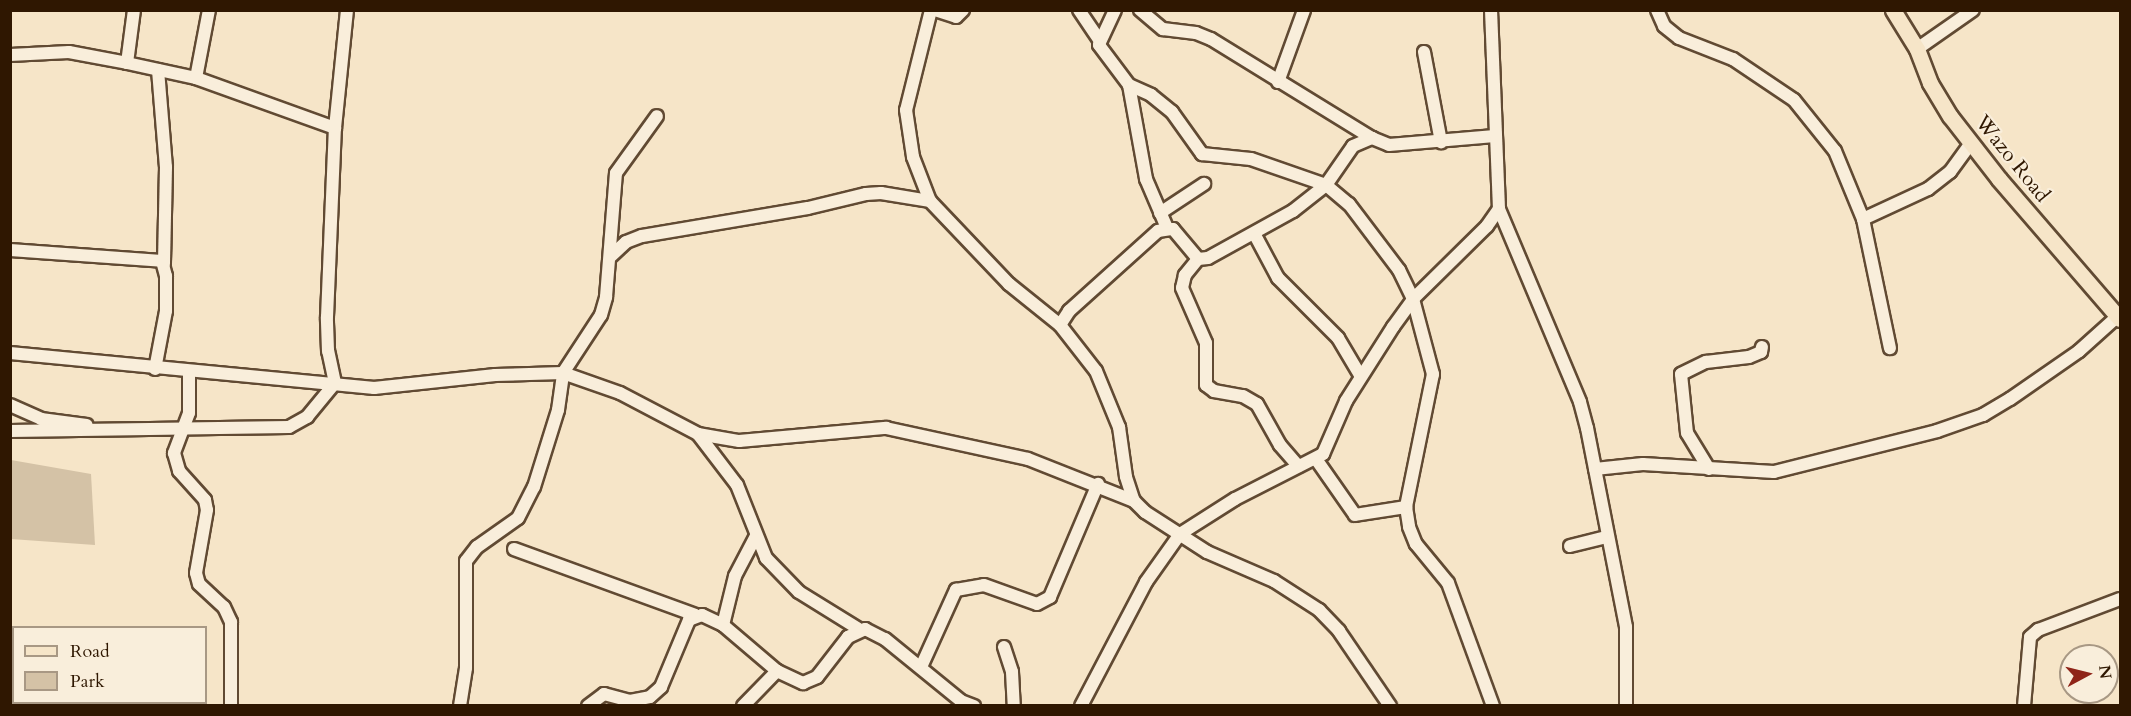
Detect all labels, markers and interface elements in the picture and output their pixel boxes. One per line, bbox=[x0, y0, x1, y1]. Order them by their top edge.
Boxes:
street label: Wazo Road bbox=[1969, 110, 2055, 208]
legend bbox=[12, 626, 207, 704]
text: Road bbox=[70, 639, 110, 664]
north arrow bbox=[2059, 644, 2119, 704]
text: N bbox=[2093, 664, 2117, 680]
text: Park bbox=[70, 669, 105, 694]

